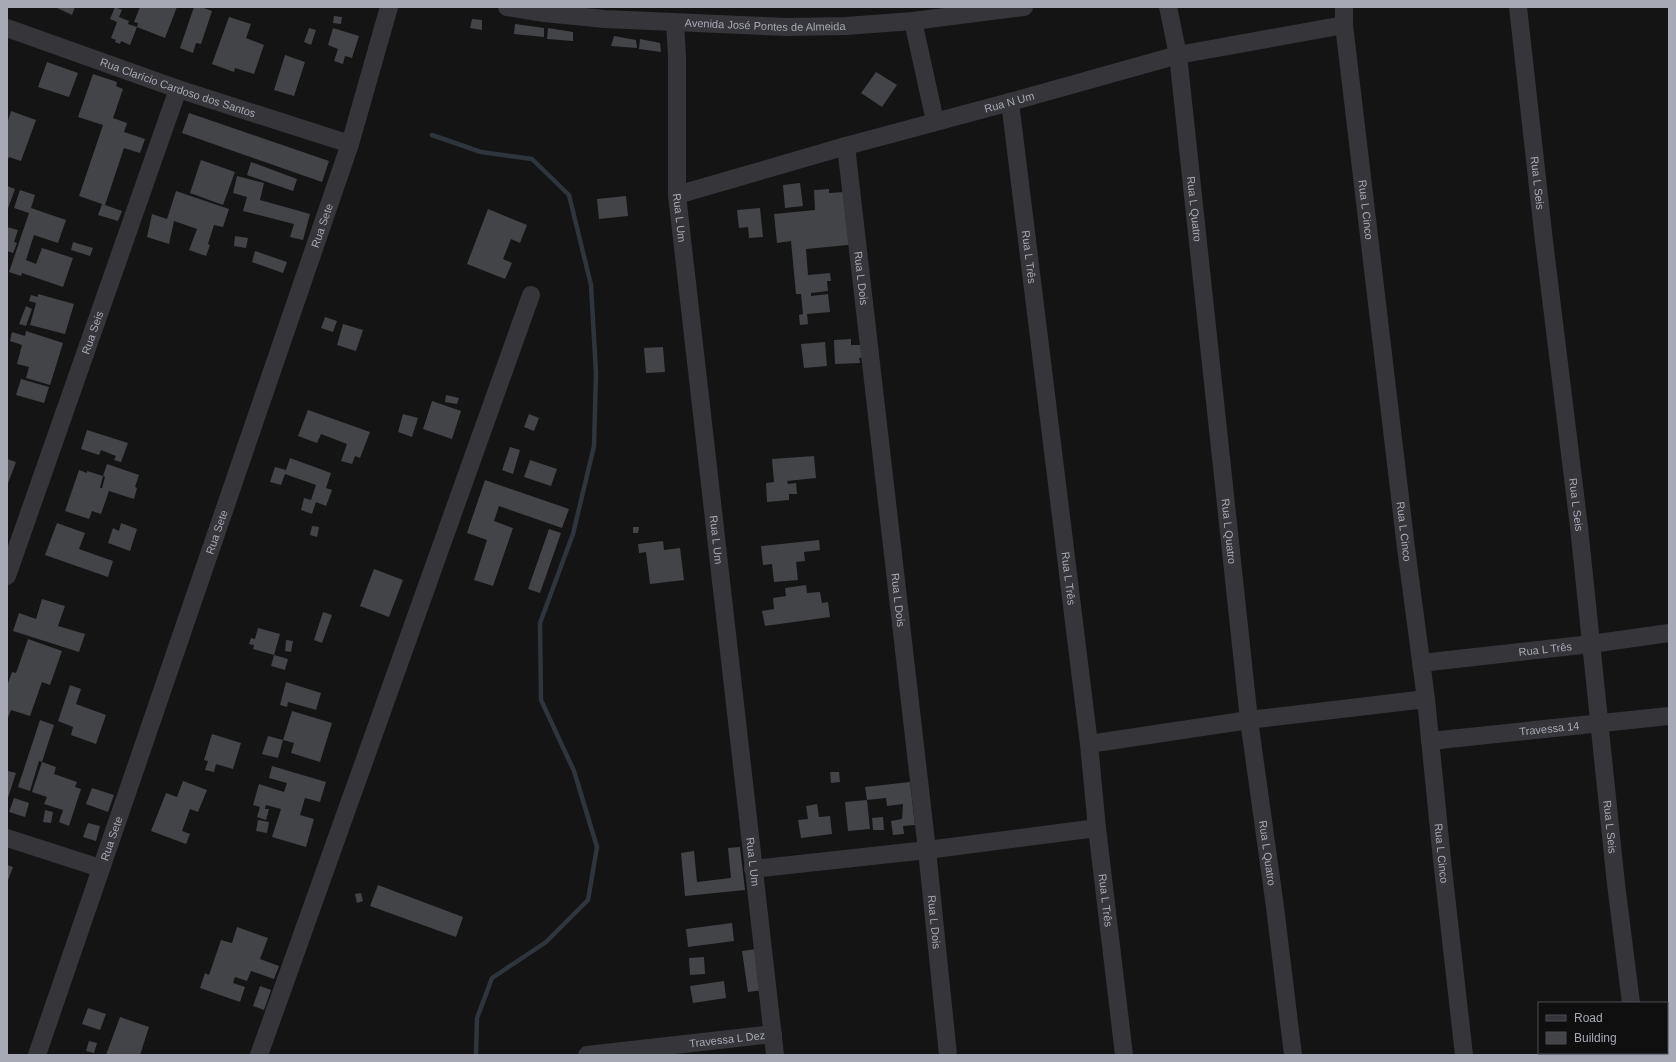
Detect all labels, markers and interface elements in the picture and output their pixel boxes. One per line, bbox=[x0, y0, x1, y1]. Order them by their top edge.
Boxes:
street label: Avenida José Pontes de Almeida bbox=[684, 17, 846, 33]
street label: Rua Clarício Cardoso dos Santos bbox=[98, 56, 258, 120]
street label: Rua N Um bbox=[983, 90, 1036, 115]
street label: Rua L Seis bbox=[1529, 156, 1547, 211]
street label: Rua L Quatro bbox=[1185, 176, 1204, 242]
street label: Rua L Cinco bbox=[1356, 179, 1375, 240]
street label: Rua L Um bbox=[671, 193, 688, 243]
street label: Rua Sete bbox=[309, 202, 335, 249]
street label: Rua L Três bbox=[1020, 230, 1038, 285]
street label: Rua L Dois bbox=[852, 251, 870, 306]
street label: Rua Seis bbox=[79, 309, 106, 356]
street label: Rua L Seis bbox=[1567, 477, 1585, 532]
street label: Rua L Quatro bbox=[1219, 498, 1238, 565]
street label: Rua L Cinco bbox=[1395, 501, 1414, 562]
street label: Rua Sete bbox=[204, 508, 230, 556]
street label: Rua L Um bbox=[708, 515, 725, 565]
street label: Rua L Três bbox=[1059, 551, 1078, 606]
street label: Rua L Dois bbox=[889, 572, 907, 628]
street label: Rua L Três bbox=[1518, 640, 1573, 658]
street label: Travessa 14 bbox=[1519, 719, 1580, 738]
street label: Rua L Seis bbox=[1601, 800, 1619, 855]
street label: Rua Sete bbox=[98, 815, 125, 862]
street label: Rua L Quatro bbox=[1257, 820, 1278, 886]
street label: Rua L Cinco bbox=[1432, 823, 1451, 884]
street label: Rua L Um bbox=[744, 837, 762, 887]
street label: Rua L Três bbox=[1096, 873, 1115, 928]
street label: Rua L Dois bbox=[926, 894, 943, 950]
legend bbox=[1538, 1002, 1668, 1054]
text: Road bbox=[1574, 1011, 1603, 1025]
street label: Travessa L Dez bbox=[689, 1029, 766, 1049]
text: Building bbox=[1574, 1031, 1617, 1045]

